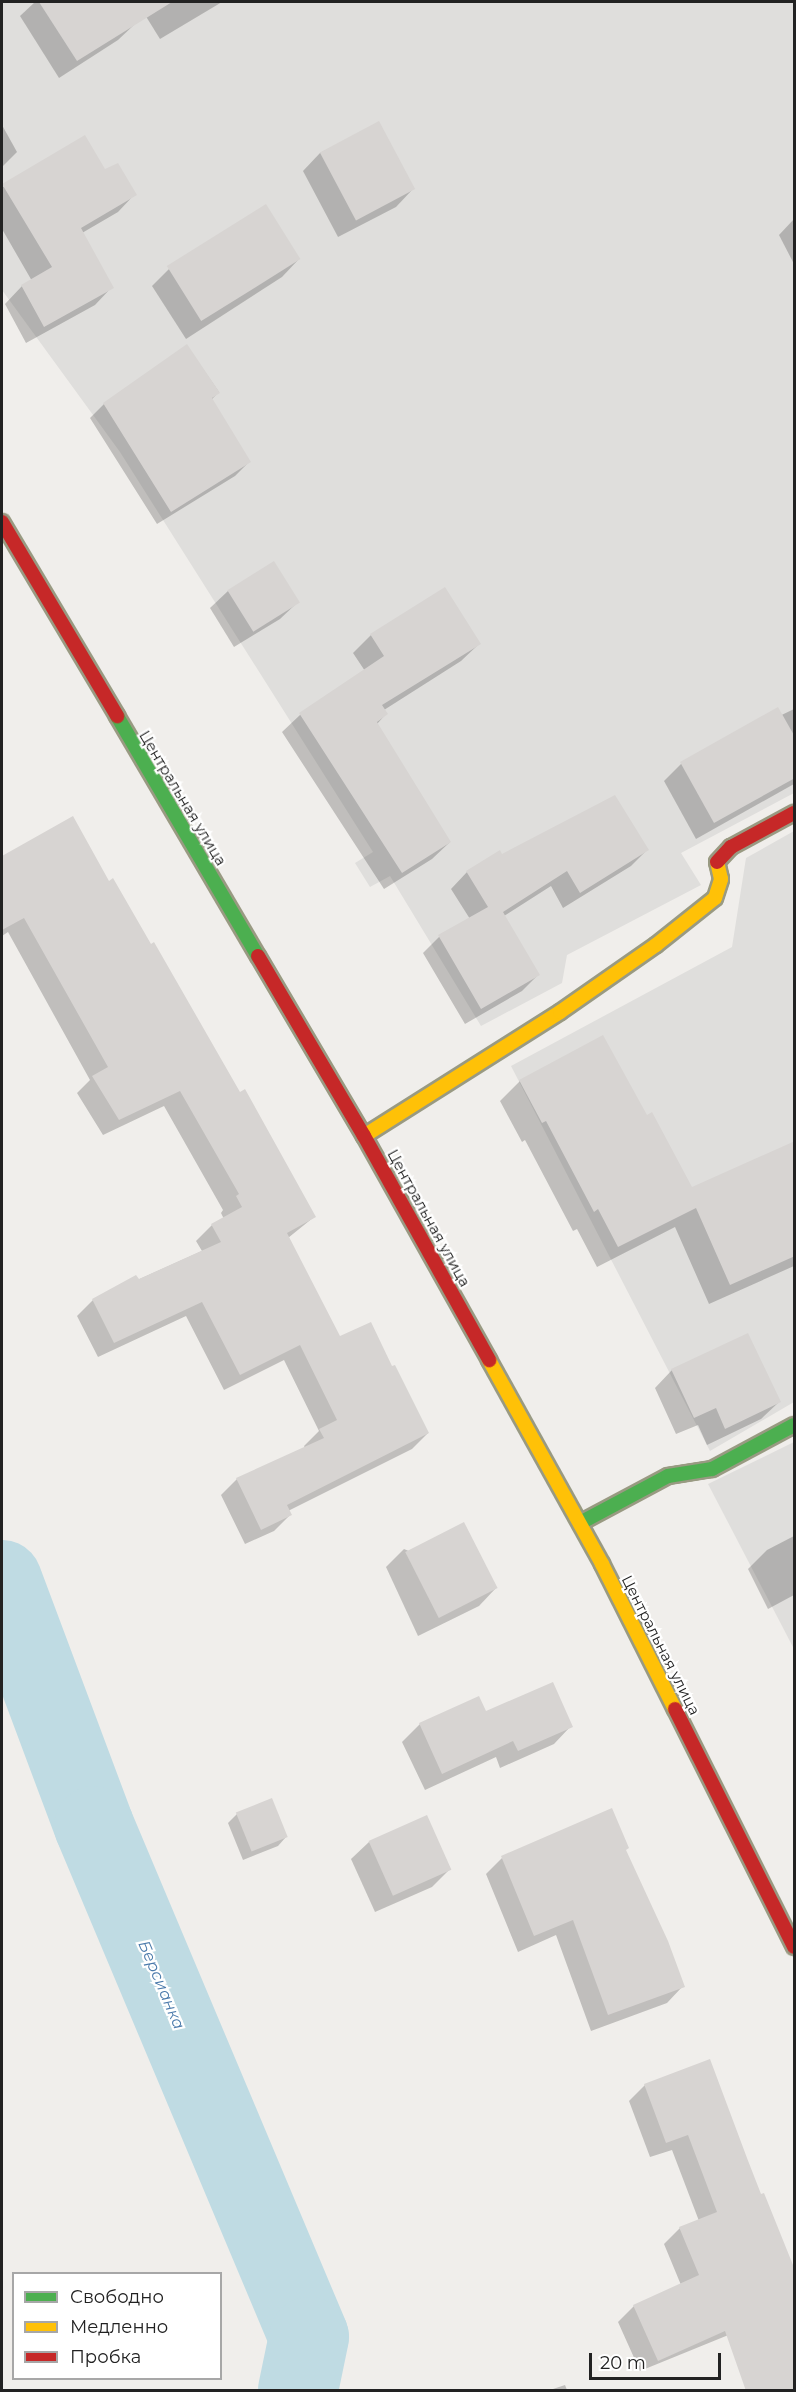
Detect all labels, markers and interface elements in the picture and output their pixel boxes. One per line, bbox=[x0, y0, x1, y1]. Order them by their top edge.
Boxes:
street label: Центральная улица bbox=[136, 727, 230, 869]
street label: Центральная улица bbox=[384, 1146, 474, 1290]
street label: Центральная улица bbox=[618, 1572, 704, 1718]
water label: Берсианка bbox=[134, 1938, 188, 2032]
legend bbox=[12, 2272, 222, 2380]
text: Свободно bbox=[70, 2286, 164, 2308]
text: Медленно bbox=[70, 2316, 168, 2338]
scale bar bbox=[592, 2341, 724, 2379]
text: Пробка bbox=[70, 2346, 141, 2368]
text: 20 m bbox=[600, 2352, 646, 2374]

